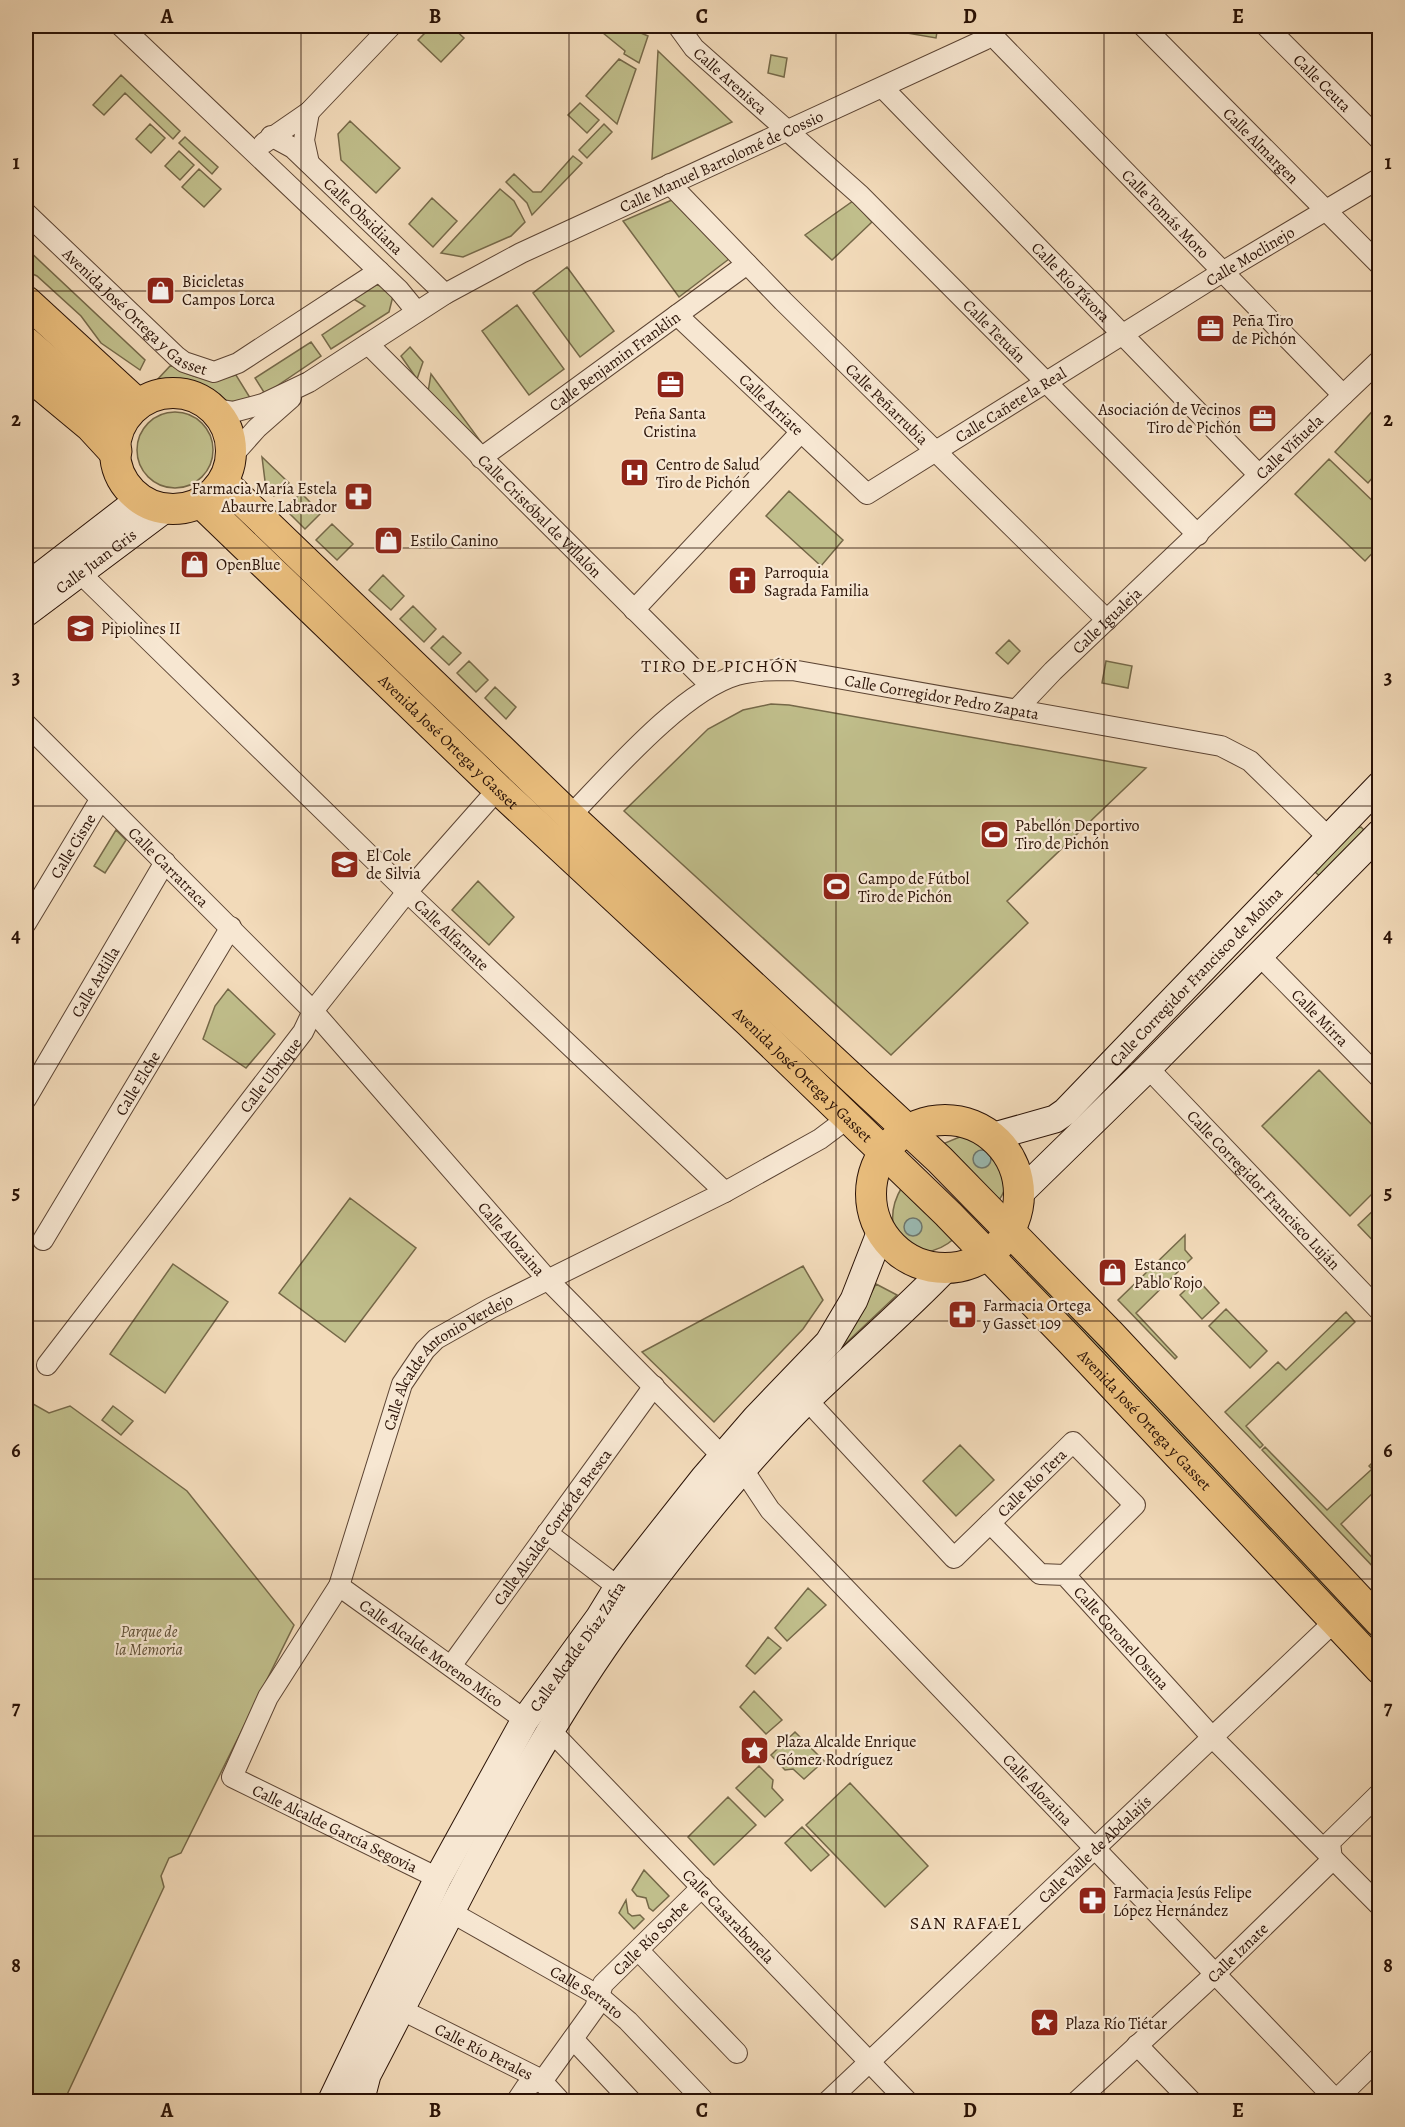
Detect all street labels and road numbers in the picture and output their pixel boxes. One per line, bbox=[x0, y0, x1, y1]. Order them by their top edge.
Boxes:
street label: Calle Arenisca bbox=[688, 42, 772, 120]
street label: Calle Ceuta bbox=[1288, 49, 1356, 118]
street label: Calle Almargen bbox=[1218, 103, 1304, 189]
street label: Calle Manuel Bartolomé de Cossio bbox=[616, 105, 827, 218]
street label: Calle Tomás Moro bbox=[1117, 165, 1214, 264]
street label: Calle Obsidiana bbox=[318, 173, 408, 260]
street label: Calle Moclinejo bbox=[1202, 221, 1299, 292]
street label: Calle Río Távora bbox=[1026, 237, 1115, 328]
street label: Avenida José Ortega y Gasset bbox=[57, 243, 210, 381]
street label: Calle Tetuán bbox=[958, 295, 1030, 368]
street label: Calle Benjamin Franklin bbox=[545, 306, 685, 417]
street label: Calle Peñarrubia bbox=[840, 358, 933, 451]
street label: Calle Cañete la Real bbox=[951, 362, 1071, 448]
street label: Calle Arriate bbox=[734, 369, 808, 441]
street label: Calle Viñuela bbox=[1251, 409, 1329, 485]
street label: Calle Cristóbal de Villalón bbox=[473, 450, 606, 583]
street label: Calle Juan Gris bbox=[51, 524, 141, 599]
street label: Calle Igualeja bbox=[1068, 582, 1147, 659]
street label: Avenida José Ortega y Gasset bbox=[373, 669, 523, 815]
street label: Calle Corregidor Pedro Zapata bbox=[843, 669, 1041, 726]
street label: Calle Cisne bbox=[45, 810, 101, 883]
street label: Calle Carratraca bbox=[123, 822, 214, 913]
street label: Calle Corregidor Francisco de Molina bbox=[1105, 882, 1288, 1072]
street label: Calle Alfarnate bbox=[409, 894, 494, 976]
street label: Calle Ardilla bbox=[66, 942, 125, 1022]
street label: Calle Mirra bbox=[1286, 984, 1353, 1052]
street label: Avenida José Ortega y Gasset bbox=[727, 1002, 877, 1148]
street label: Calle Ubrique bbox=[235, 1033, 307, 1118]
street label: Calle Elche bbox=[110, 1047, 166, 1120]
street label: Calle Corregidor Francisco Luján bbox=[1182, 1105, 1345, 1275]
street label: Calle Alozaina bbox=[472, 1197, 550, 1282]
street label: Calle Alcalde Antonio Verdejo bbox=[378, 1289, 517, 1433]
street label: Avenida José Ortega y Gasset bbox=[1072, 1344, 1216, 1496]
street label: Calle Alcalde Corró de Bresca bbox=[489, 1444, 617, 1610]
street label: Calle Río Tera bbox=[993, 1444, 1072, 1522]
street label: Calle Alcalde Díaz Zafra bbox=[525, 1576, 631, 1716]
street label: Calle Coronel Osuna bbox=[1068, 1582, 1174, 1695]
street label: Calle Alcalde Moreno Mico bbox=[355, 1594, 507, 1713]
street label: Calle Alozaina bbox=[997, 1749, 1078, 1831]
street label: Calle Alcalde García Segovia bbox=[248, 1779, 421, 1879]
street label: Calle Valle de Abdalajís bbox=[1034, 1791, 1156, 1909]
street label: Calle Casarabonela bbox=[677, 1864, 779, 1969]
street label: Calle Río Sorbe bbox=[608, 1896, 694, 1981]
street label: Calle Iznate bbox=[1203, 1918, 1273, 1988]
street label: Calle Serrato bbox=[546, 1961, 628, 2024]
street label: Calle Río Perales bbox=[431, 2018, 536, 2086]

